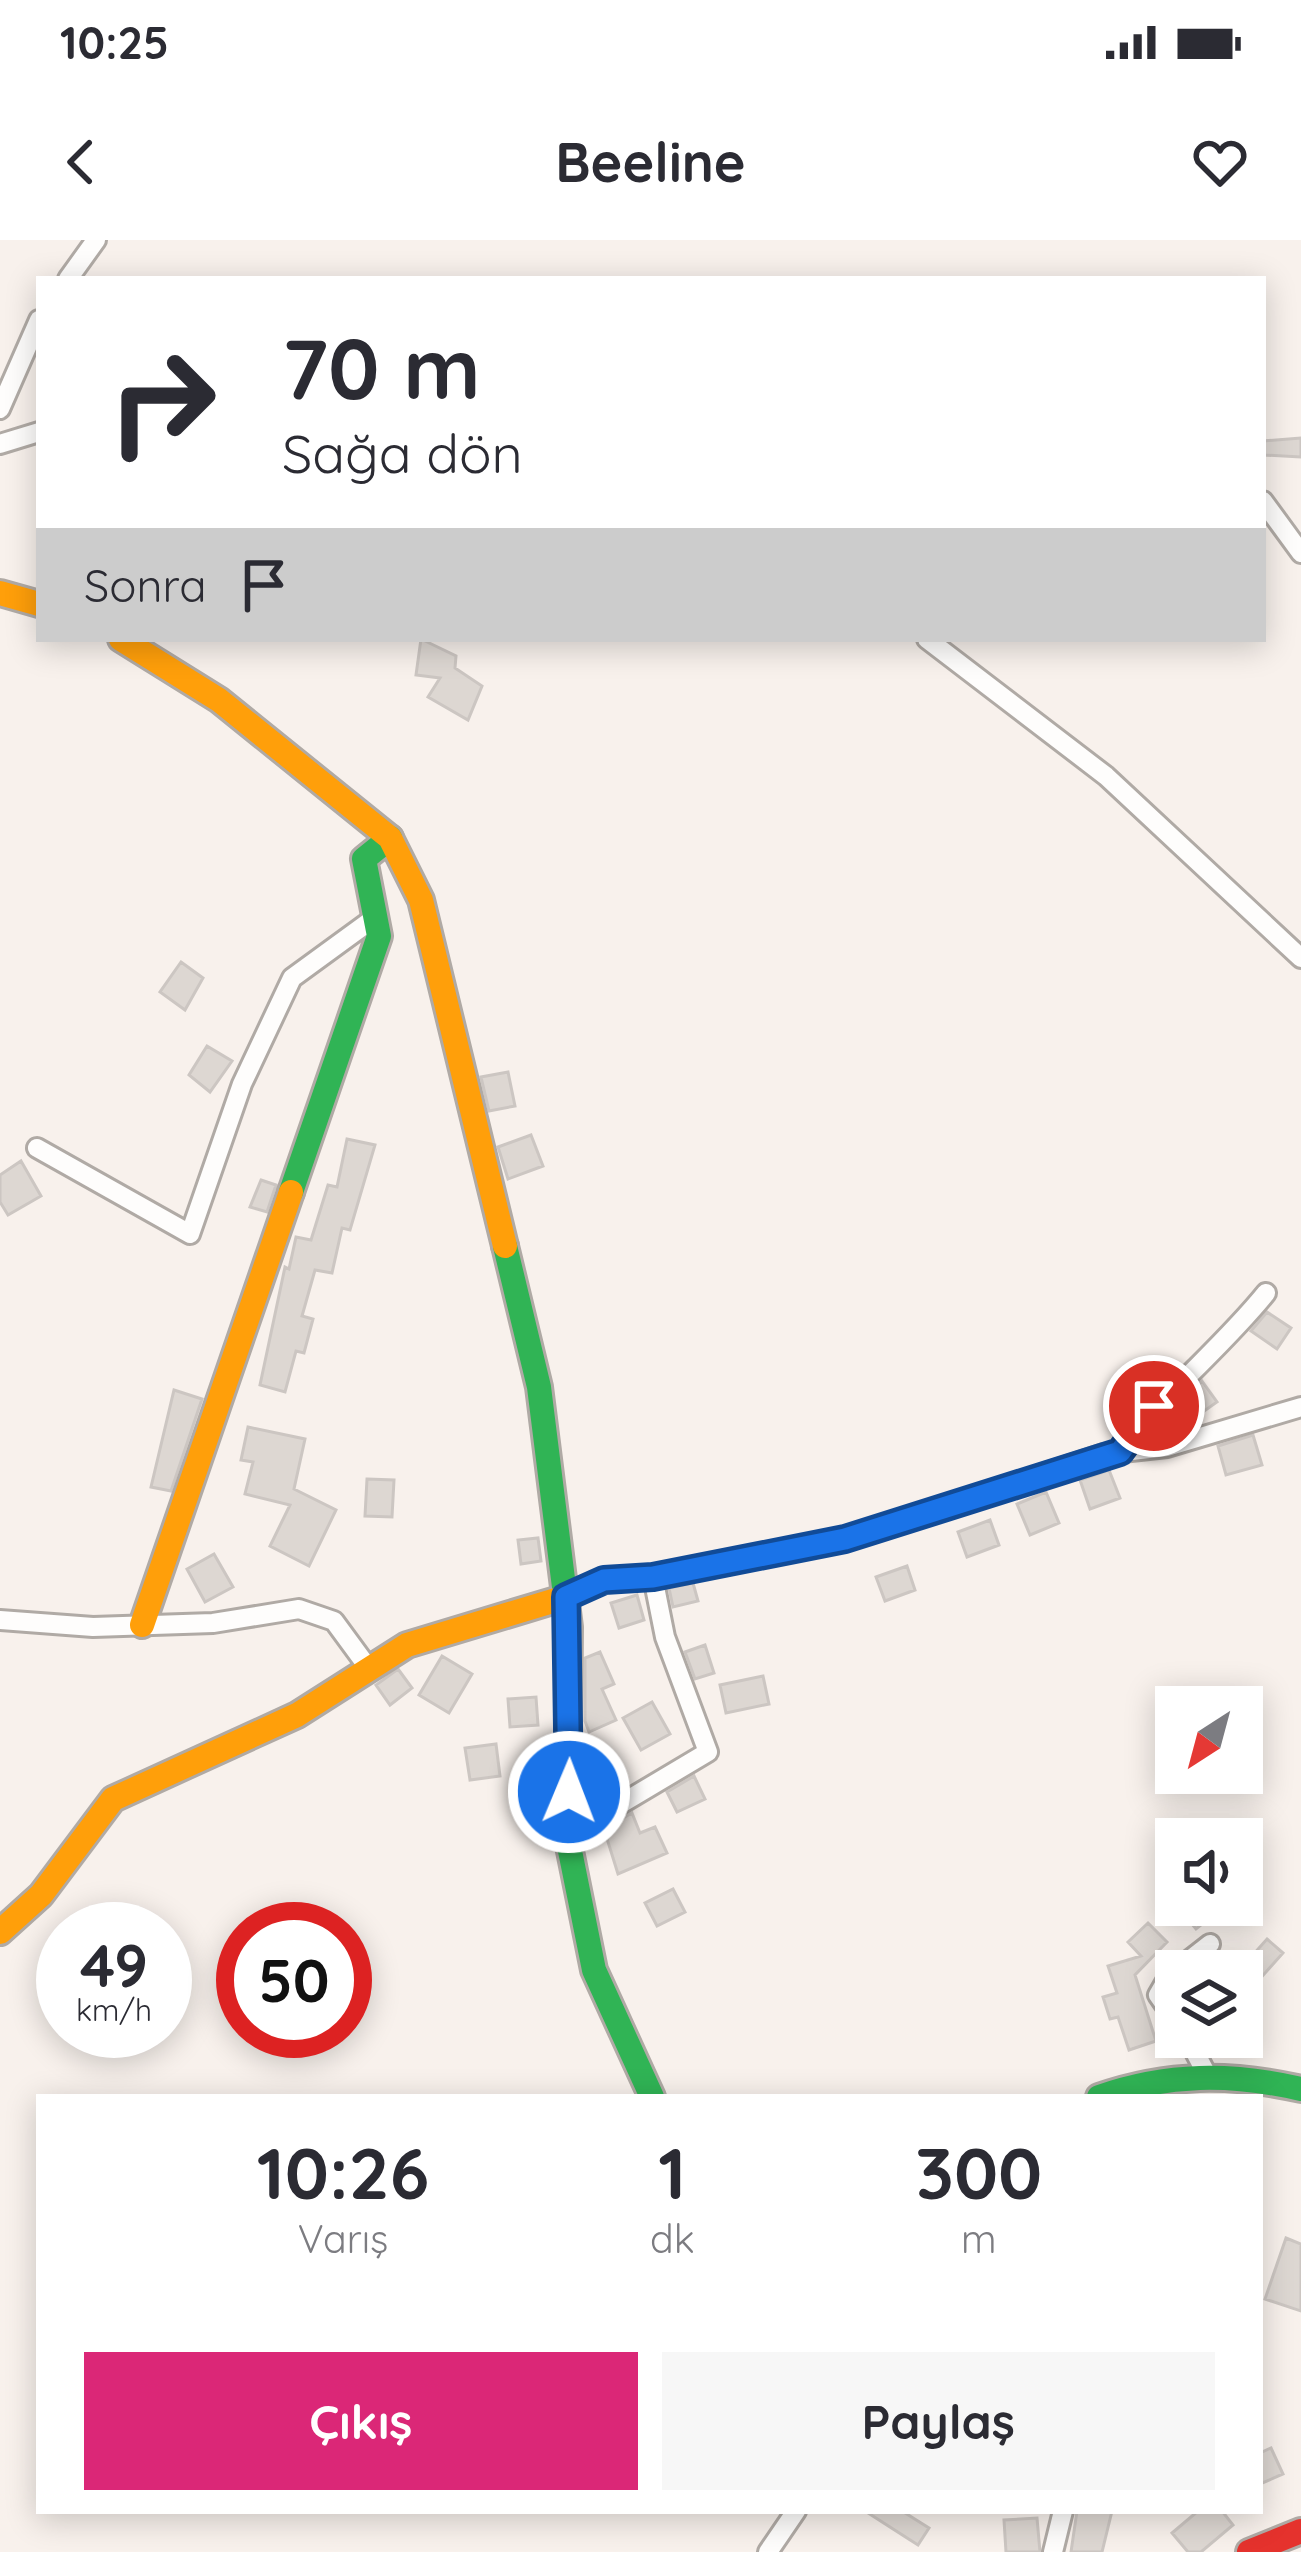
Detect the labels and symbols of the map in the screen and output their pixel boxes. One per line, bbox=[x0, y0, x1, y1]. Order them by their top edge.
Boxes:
pin bbox=[1103, 1355, 1205, 1457]
north arrow bbox=[1155, 1686, 1263, 1794]
position arrow bbox=[506, 1729, 632, 1855]
speed limit sign: 50 bbox=[216, 1902, 372, 2058]

